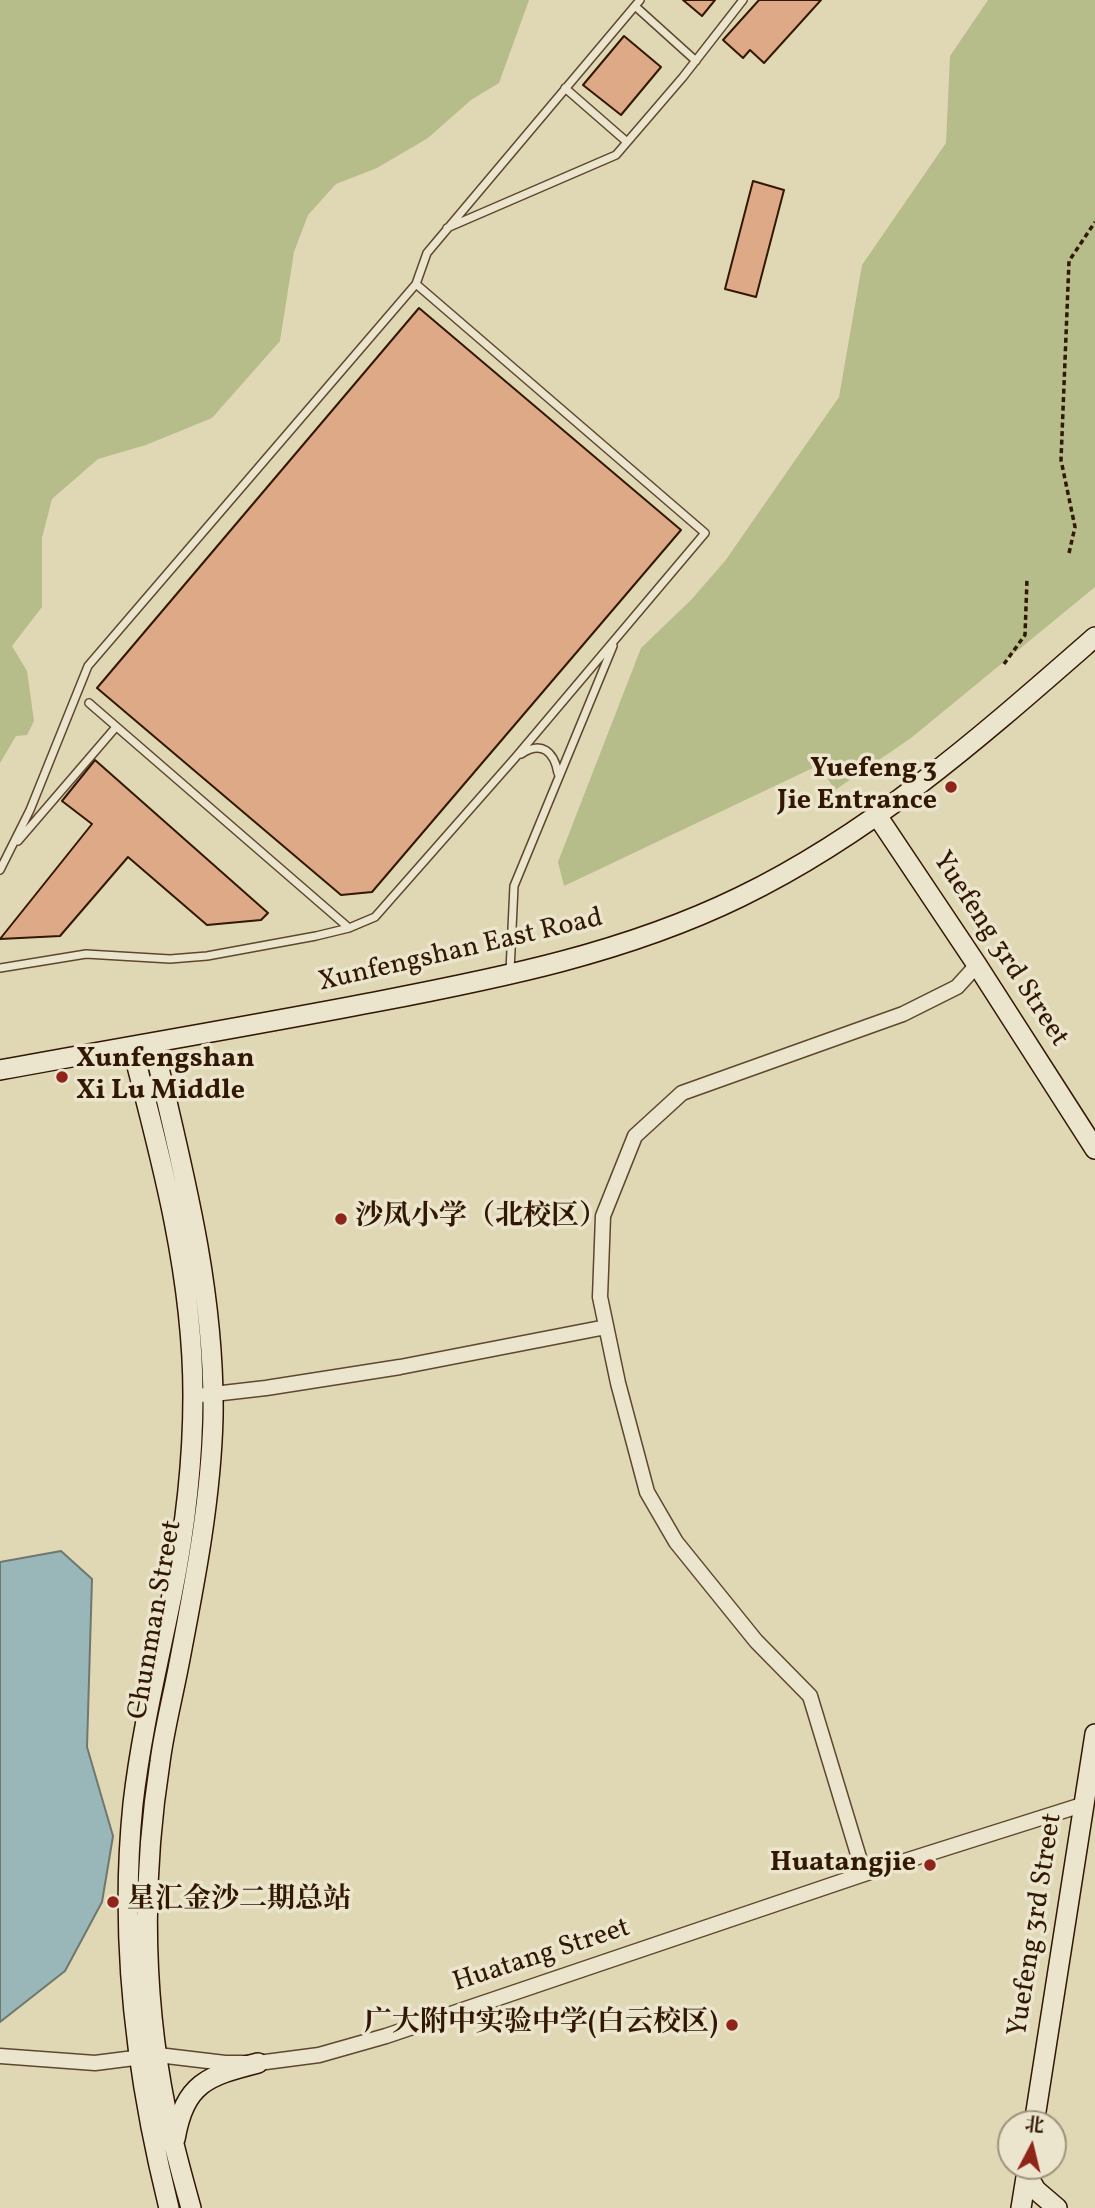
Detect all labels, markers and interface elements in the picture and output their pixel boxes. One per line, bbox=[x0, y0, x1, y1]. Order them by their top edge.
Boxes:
place label: Yuefeng 3 Jie Entrance bbox=[777, 754, 937, 820]
marker: Yuefeng 3 Jie Entrance bbox=[943, 779, 959, 795]
street label: Yuefeng 3rd Street bbox=[923, 846, 1075, 1054]
street label: Xunfengshan East Road bbox=[316, 903, 606, 1001]
place label: Xunfengshan Xi Lu Middle bbox=[76, 1044, 255, 1110]
marker: Xunfengshan Xi Lu Middle bbox=[54, 1069, 70, 1085]
place label: 沙凤小学（北校区） bbox=[355, 1202, 607, 1236]
marker: 沙凤小学（北校区） bbox=[333, 1211, 349, 1227]
street label: Chunman Street bbox=[123, 1518, 191, 1722]
street label: Yuefeng 3rd Street bbox=[1003, 1811, 1071, 2039]
place label: Huatangjie bbox=[770, 1848, 916, 1882]
marker: Huatangjie bbox=[922, 1857, 938, 1873]
place label: 星汇金沙二期总站 bbox=[127, 1885, 351, 1919]
marker: 星汇金沙二期总站 bbox=[105, 1894, 121, 1910]
street label: Huatang Street bbox=[449, 1913, 635, 2001]
place label: 广大附中实验中学(白云校区) bbox=[364, 2008, 718, 2042]
marker: 广大附中实验中学(白云校区) bbox=[724, 2017, 740, 2033]
north arrow bbox=[997, 2110, 1067, 2180]
text: 北 bbox=[1023, 2112, 1045, 2140]

